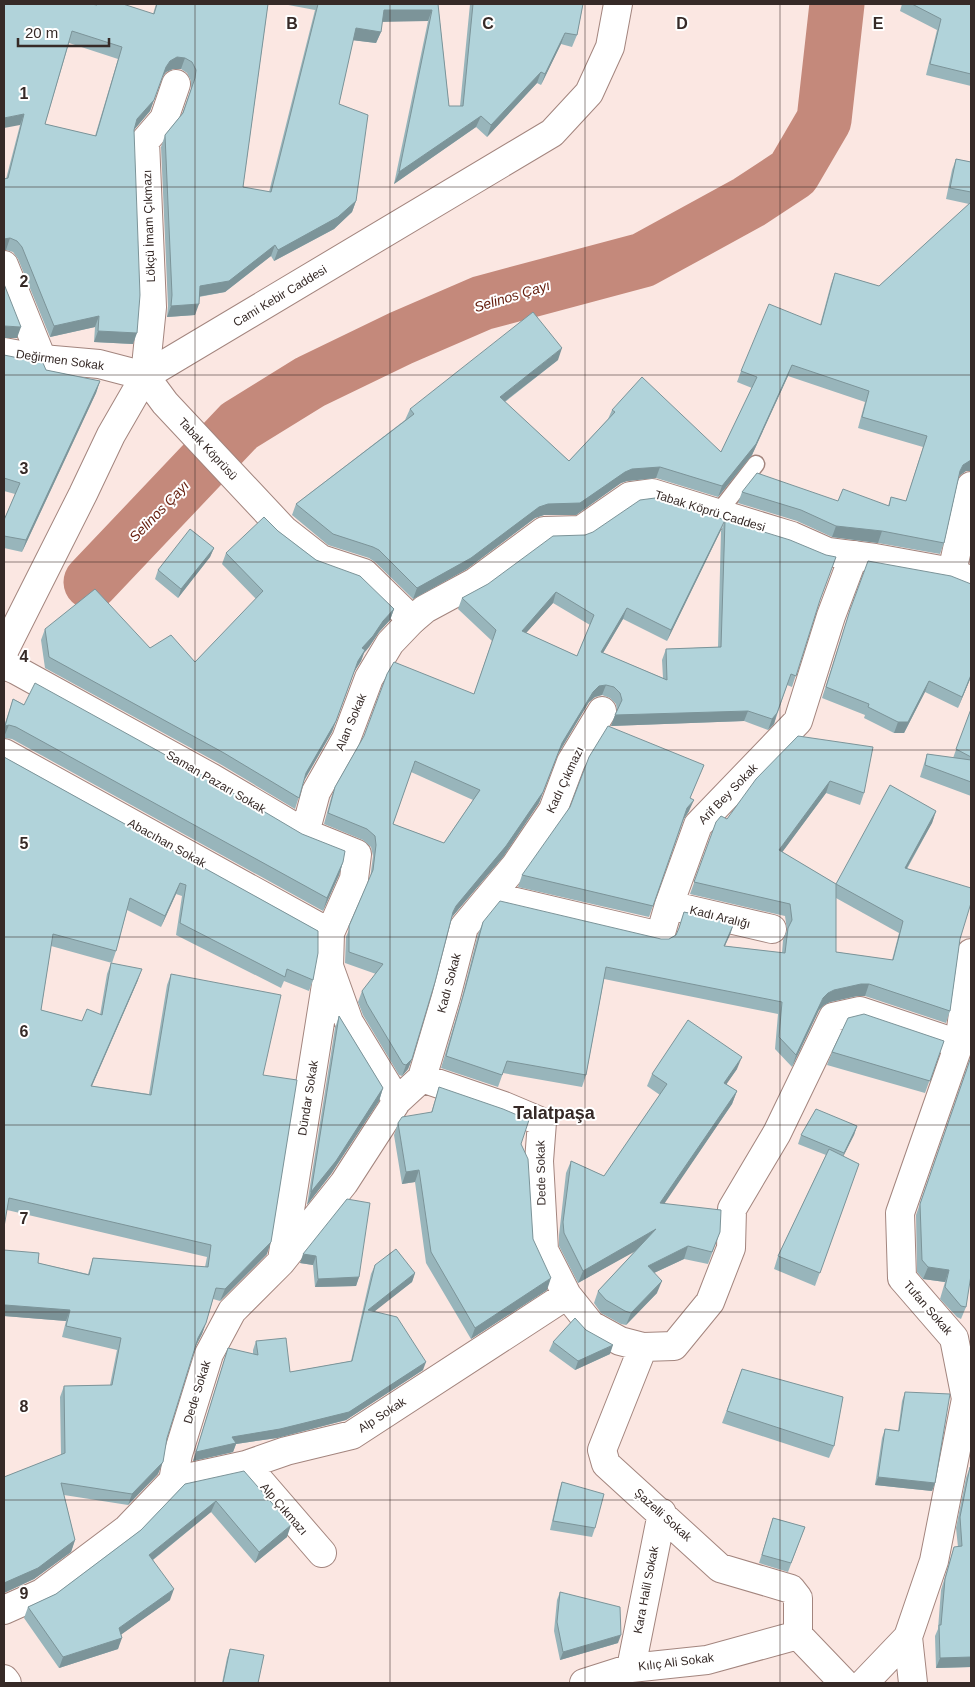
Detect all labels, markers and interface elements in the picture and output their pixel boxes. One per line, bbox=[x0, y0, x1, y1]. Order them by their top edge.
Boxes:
scale bar bbox=[18, 15, 109, 47]
text: B bbox=[286, 15, 298, 32]
text: C bbox=[482, 15, 494, 32]
text: D bbox=[676, 15, 688, 32]
text: E bbox=[873, 15, 884, 32]
text: 20 m bbox=[25, 24, 58, 41]
text: 1 bbox=[20, 85, 29, 102]
street label: Lökçü İmam Çıkmazı bbox=[140, 169, 158, 283]
street label: Cami Kebir Caddesi bbox=[231, 263, 329, 329]
text: 2 bbox=[20, 273, 29, 290]
water label: Selinos Çayı bbox=[472, 277, 552, 315]
street label: Değirmen Sokak bbox=[15, 347, 106, 373]
street label: Tabak Köprüsü bbox=[176, 415, 240, 483]
text: 3 bbox=[20, 460, 29, 477]
water label: Selinos Çayı bbox=[126, 477, 192, 545]
street label: Tabak Köprü Caddesi bbox=[653, 488, 767, 534]
text: 4 bbox=[20, 648, 29, 665]
street label: Alan Sokak bbox=[333, 690, 370, 753]
street label: Kadı Çıkmazı bbox=[543, 744, 587, 816]
street label: Saman Pazarı Sokak bbox=[164, 748, 269, 817]
street label: Arif Bey Sokak bbox=[696, 760, 761, 827]
street label: Abacıhan Sokak bbox=[125, 816, 209, 871]
text: 5 bbox=[20, 835, 29, 852]
street label: Kadı Aralığı bbox=[688, 903, 752, 931]
street label: Kadı Sokak bbox=[434, 951, 464, 1014]
text: 6 bbox=[20, 1023, 29, 1040]
street label: Dündar Sokak bbox=[295, 1058, 321, 1137]
district label: Talatpaşa bbox=[513, 1103, 596, 1123]
street label: Dede Sokak bbox=[533, 1139, 549, 1206]
text: 7 bbox=[20, 1210, 29, 1227]
street label: Tufan Sokak bbox=[901, 1278, 956, 1339]
street label: Dede Sokak bbox=[181, 1358, 214, 1425]
street label: Alp Sokak bbox=[356, 1394, 409, 1436]
text: 8 bbox=[20, 1398, 29, 1415]
street label: Alp Çıkmazı bbox=[257, 1480, 311, 1538]
street label: Şazelli Sokak bbox=[632, 1486, 695, 1545]
street label: Kara Halil Sokak bbox=[631, 1544, 662, 1635]
text: 9 bbox=[20, 1585, 29, 1602]
street label: Kılıç Ali Sokak bbox=[637, 1650, 716, 1674]

